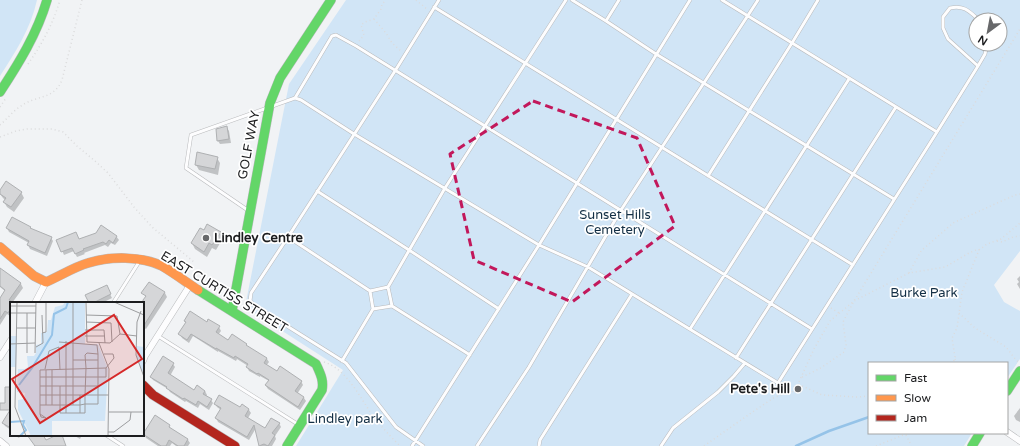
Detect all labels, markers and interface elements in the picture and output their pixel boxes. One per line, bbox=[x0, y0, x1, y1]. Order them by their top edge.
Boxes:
north arrow bbox=[968, 12, 1008, 52]
text: N bbox=[976, 32, 990, 48]
street label: GOLF WAY bbox=[235, 109, 263, 181]
park label: Sunset Hills Cemetery bbox=[579, 207, 651, 238]
place label: Lindley Centre bbox=[214, 230, 303, 246]
marker: Lindley Centre bbox=[201, 233, 211, 243]
street label: EAST CURTISS STREET bbox=[158, 248, 290, 336]
park label: Burke Park bbox=[890, 285, 958, 301]
inset map bbox=[10, 302, 144, 436]
legend bbox=[868, 362, 1008, 434]
text: Fast bbox=[904, 371, 928, 385]
place label: Pete's Hill bbox=[730, 381, 790, 397]
marker: Pete's Hill bbox=[793, 384, 803, 394]
text: Slow bbox=[904, 391, 931, 405]
park label: Lindley park bbox=[307, 411, 383, 427]
text: Jam bbox=[904, 411, 927, 425]

